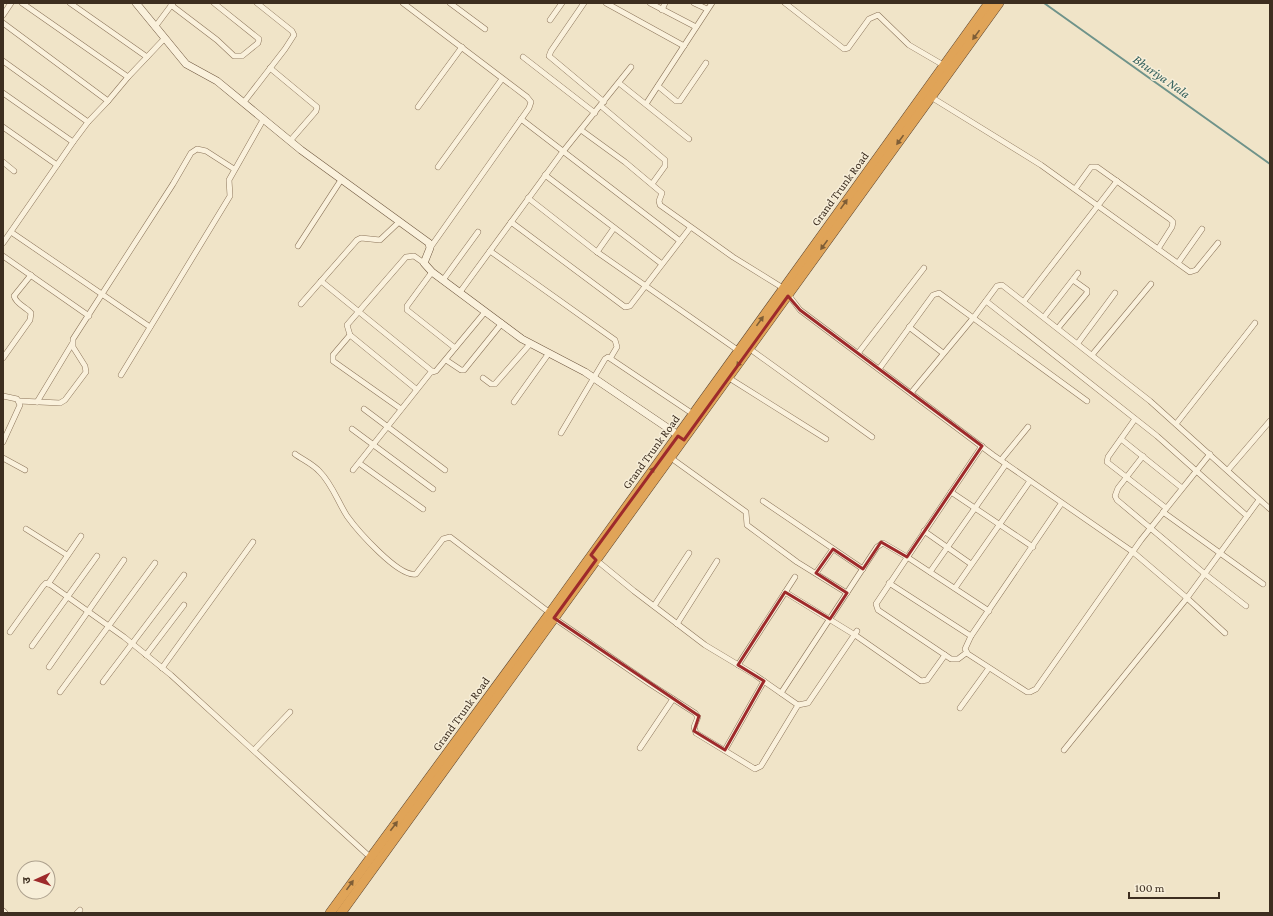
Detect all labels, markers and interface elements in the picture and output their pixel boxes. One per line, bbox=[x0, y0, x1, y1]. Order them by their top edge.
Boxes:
one-way arrow bbox=[972, 29, 980, 40]
water label: Bhuriya Nala bbox=[1130, 51, 1193, 101]
one-way arrow bbox=[896, 135, 904, 145]
street label: Grand Trunk Road bbox=[808, 149, 872, 229]
one-way arrow bbox=[840, 198, 848, 209]
one-way arrow bbox=[820, 240, 828, 251]
one-way arrow bbox=[756, 316, 764, 326]
one-way arrow bbox=[736, 357, 744, 368]
street label: Grand Trunk Road bbox=[619, 412, 683, 492]
one-way arrow bbox=[647, 466, 655, 477]
street label: Grand Trunk Road bbox=[429, 674, 493, 754]
one-way arrow bbox=[390, 821, 399, 832]
north arrow bbox=[16, 860, 56, 900]
scale bar bbox=[1129, 874, 1219, 900]
text: उ bbox=[20, 876, 32, 884]
one-way arrow bbox=[346, 880, 354, 890]
text: 100 m bbox=[1135, 881, 1165, 895]

